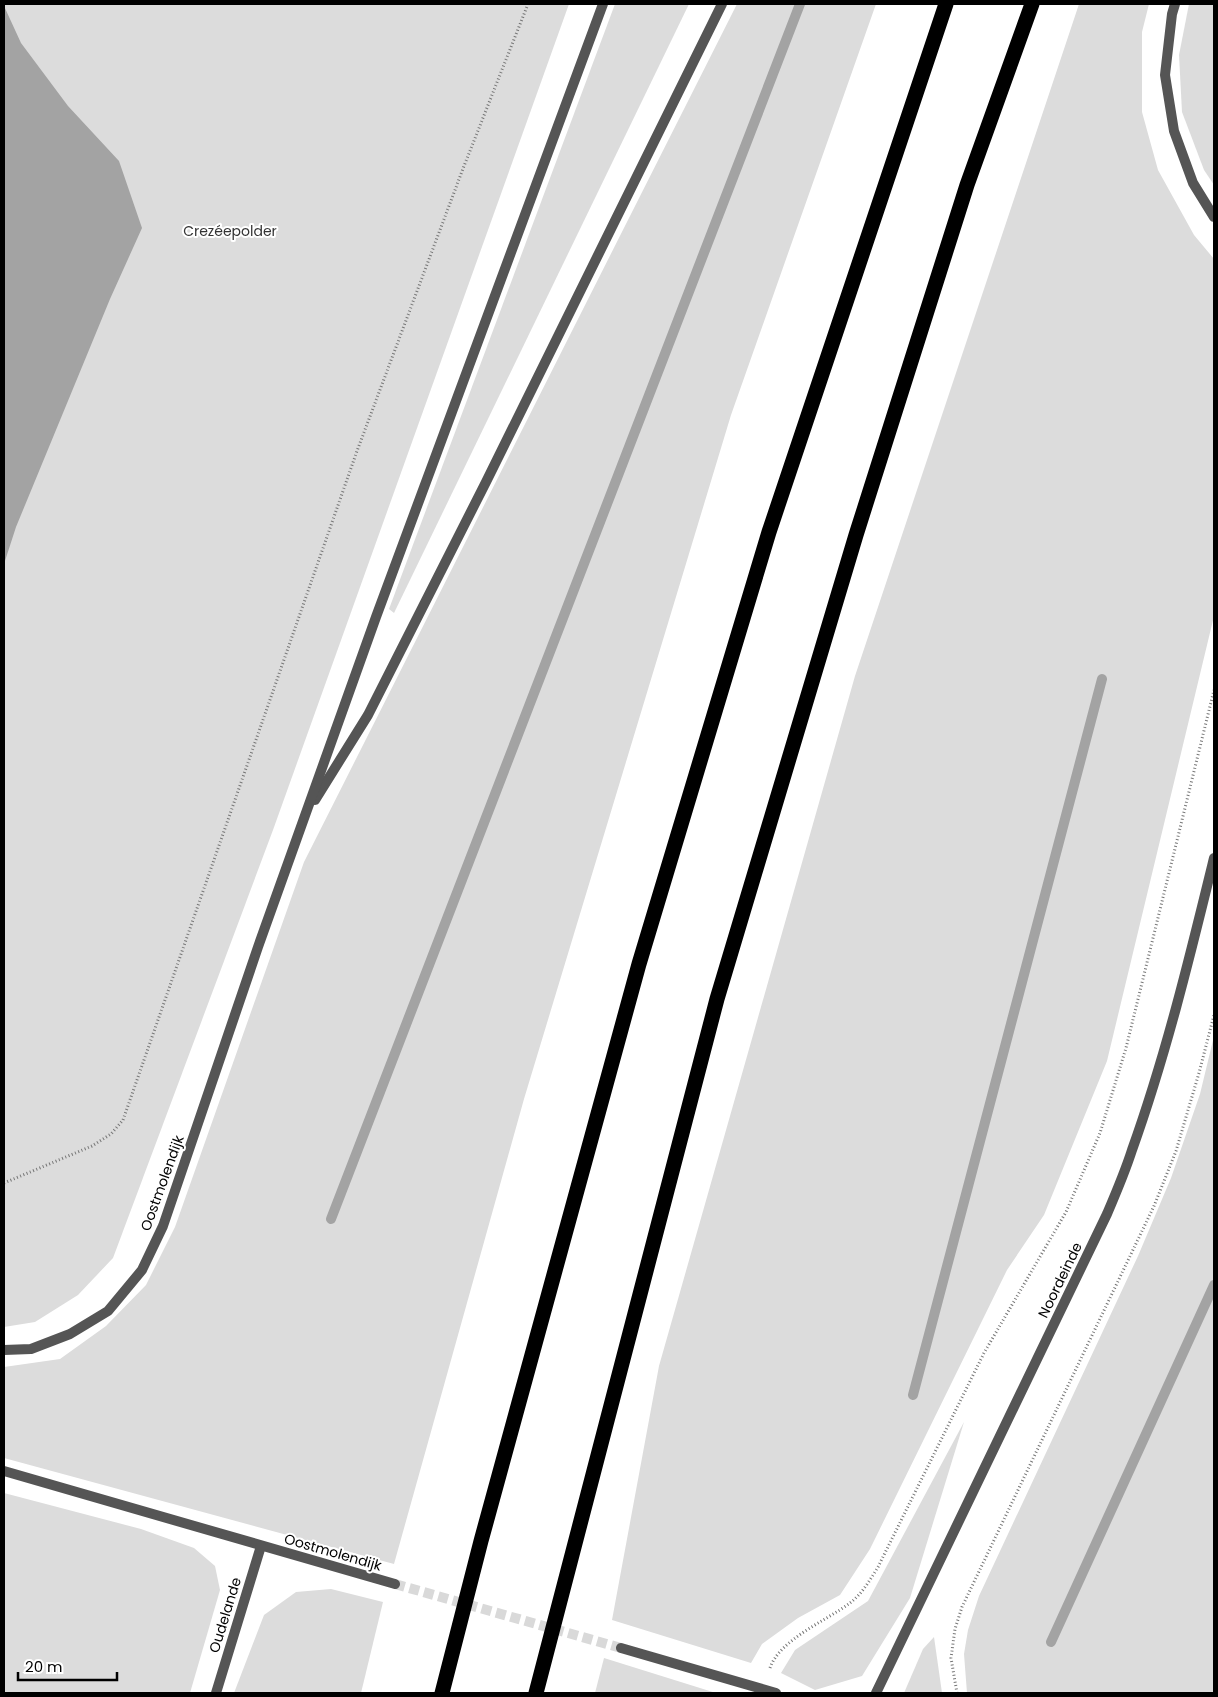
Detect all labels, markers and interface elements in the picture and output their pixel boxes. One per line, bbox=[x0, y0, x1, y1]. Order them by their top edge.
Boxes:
park label: Crezéepolder bbox=[183, 221, 277, 241]
street label: Oostmolendijk bbox=[135, 1132, 189, 1234]
street label: Noordeinde bbox=[1033, 1239, 1087, 1321]
street label: Oostmolendijk bbox=[282, 1529, 385, 1576]
street label: Oudelande bbox=[204, 1574, 246, 1655]
scale bar bbox=[18, 1650, 116, 1682]
text: 20 m bbox=[25, 1656, 63, 1677]

